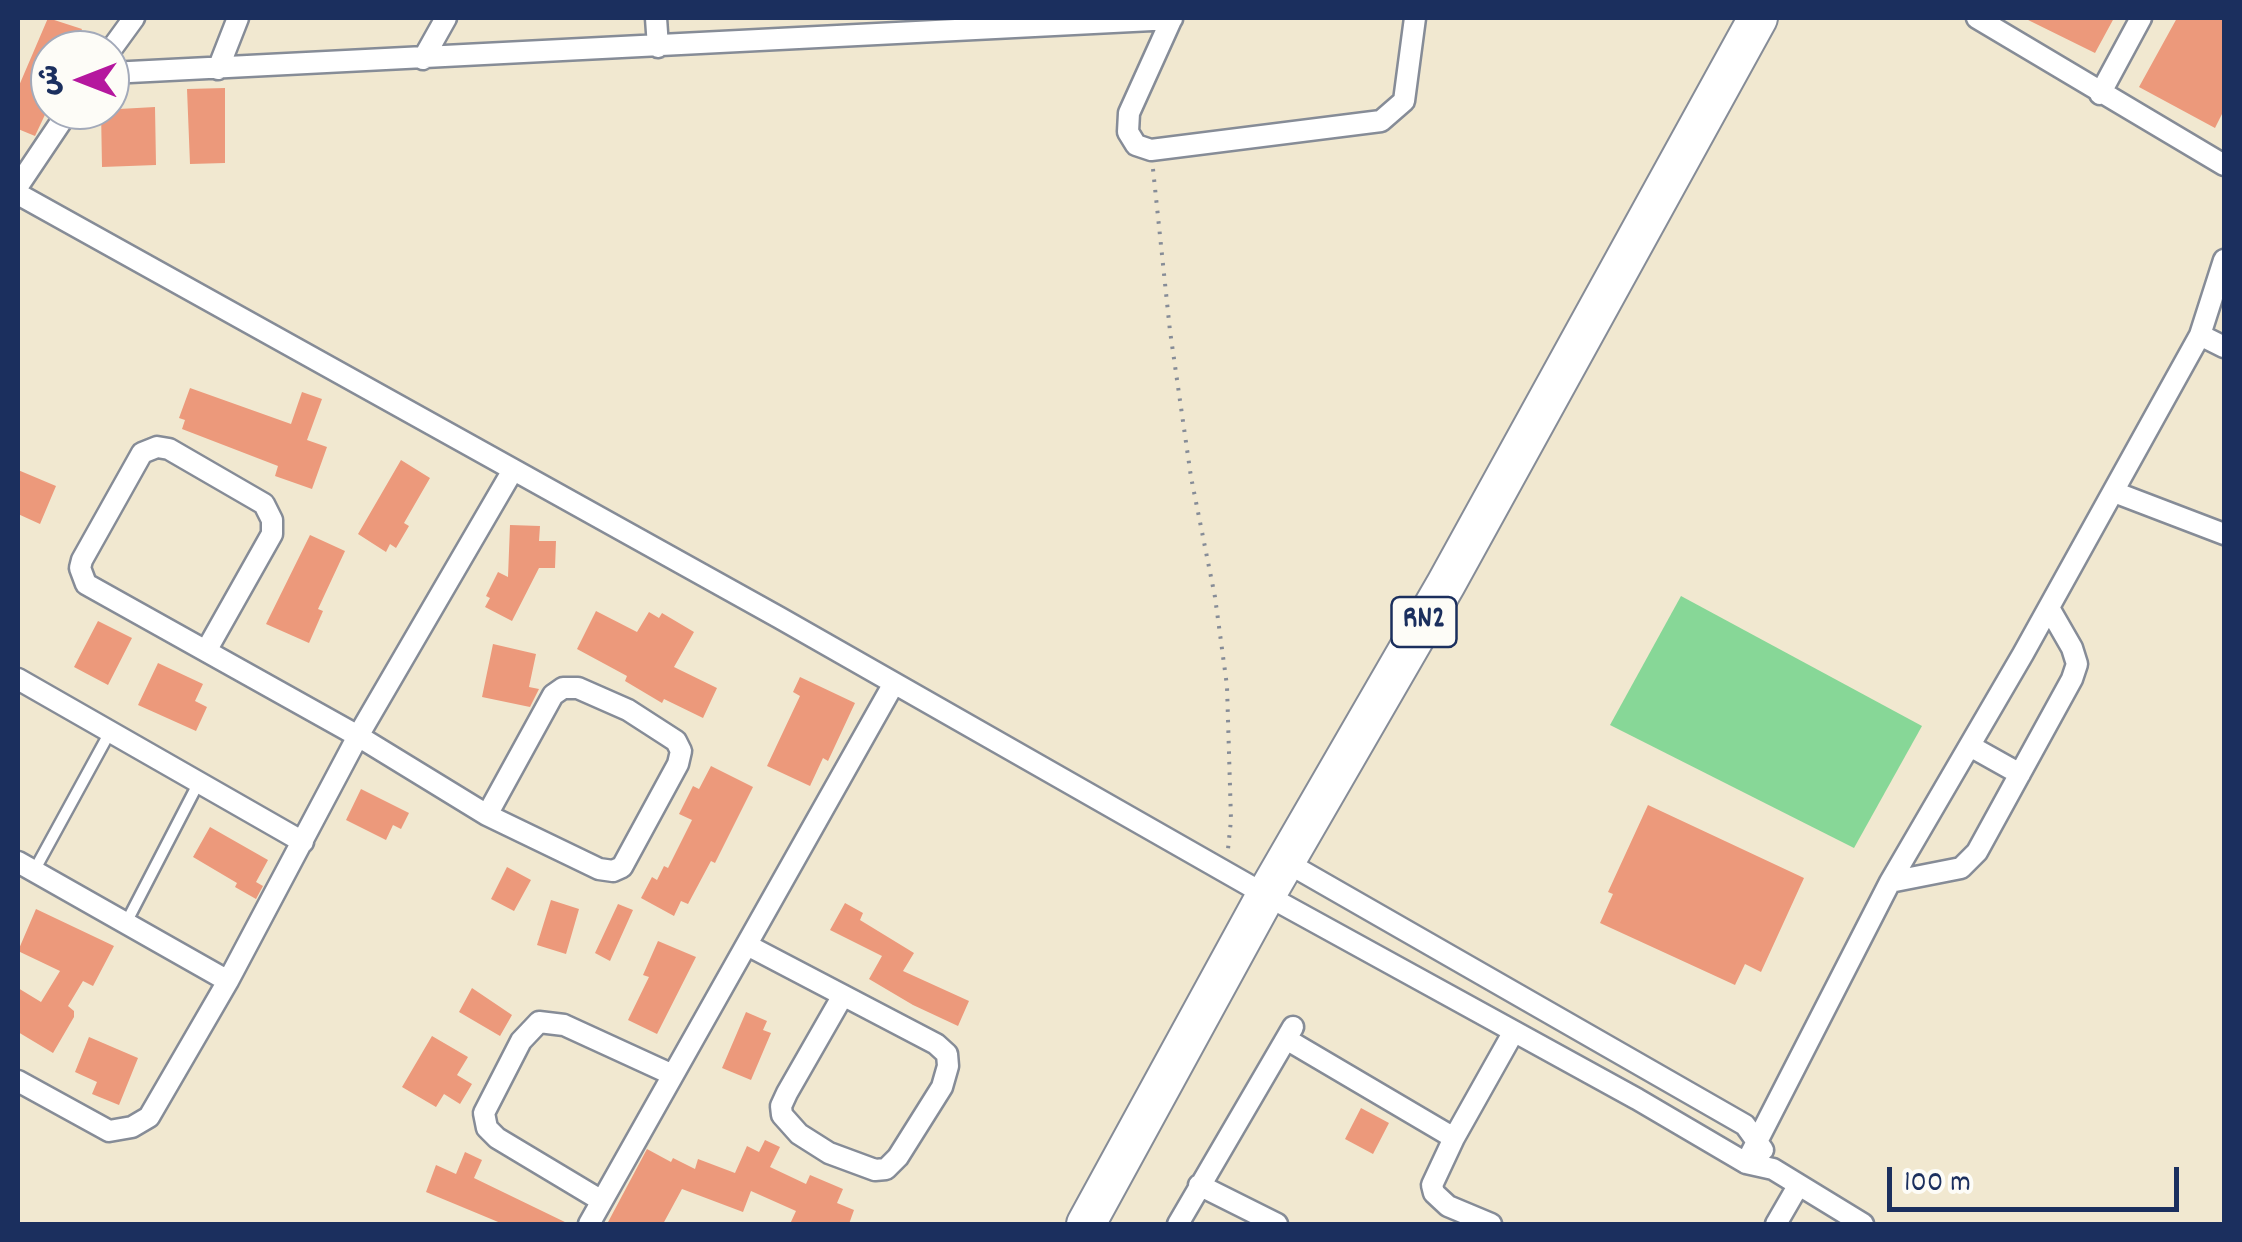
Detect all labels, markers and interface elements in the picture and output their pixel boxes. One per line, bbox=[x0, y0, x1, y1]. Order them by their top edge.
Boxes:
north arrow bbox=[30, 30, 130, 130]
text: ش bbox=[32, 65, 72, 95]
road number: RN2 bbox=[1392, 597, 1456, 647]
scale bar bbox=[1892, 1147, 2184, 1209]
text: 100 m bbox=[1904, 1163, 1971, 1206]

